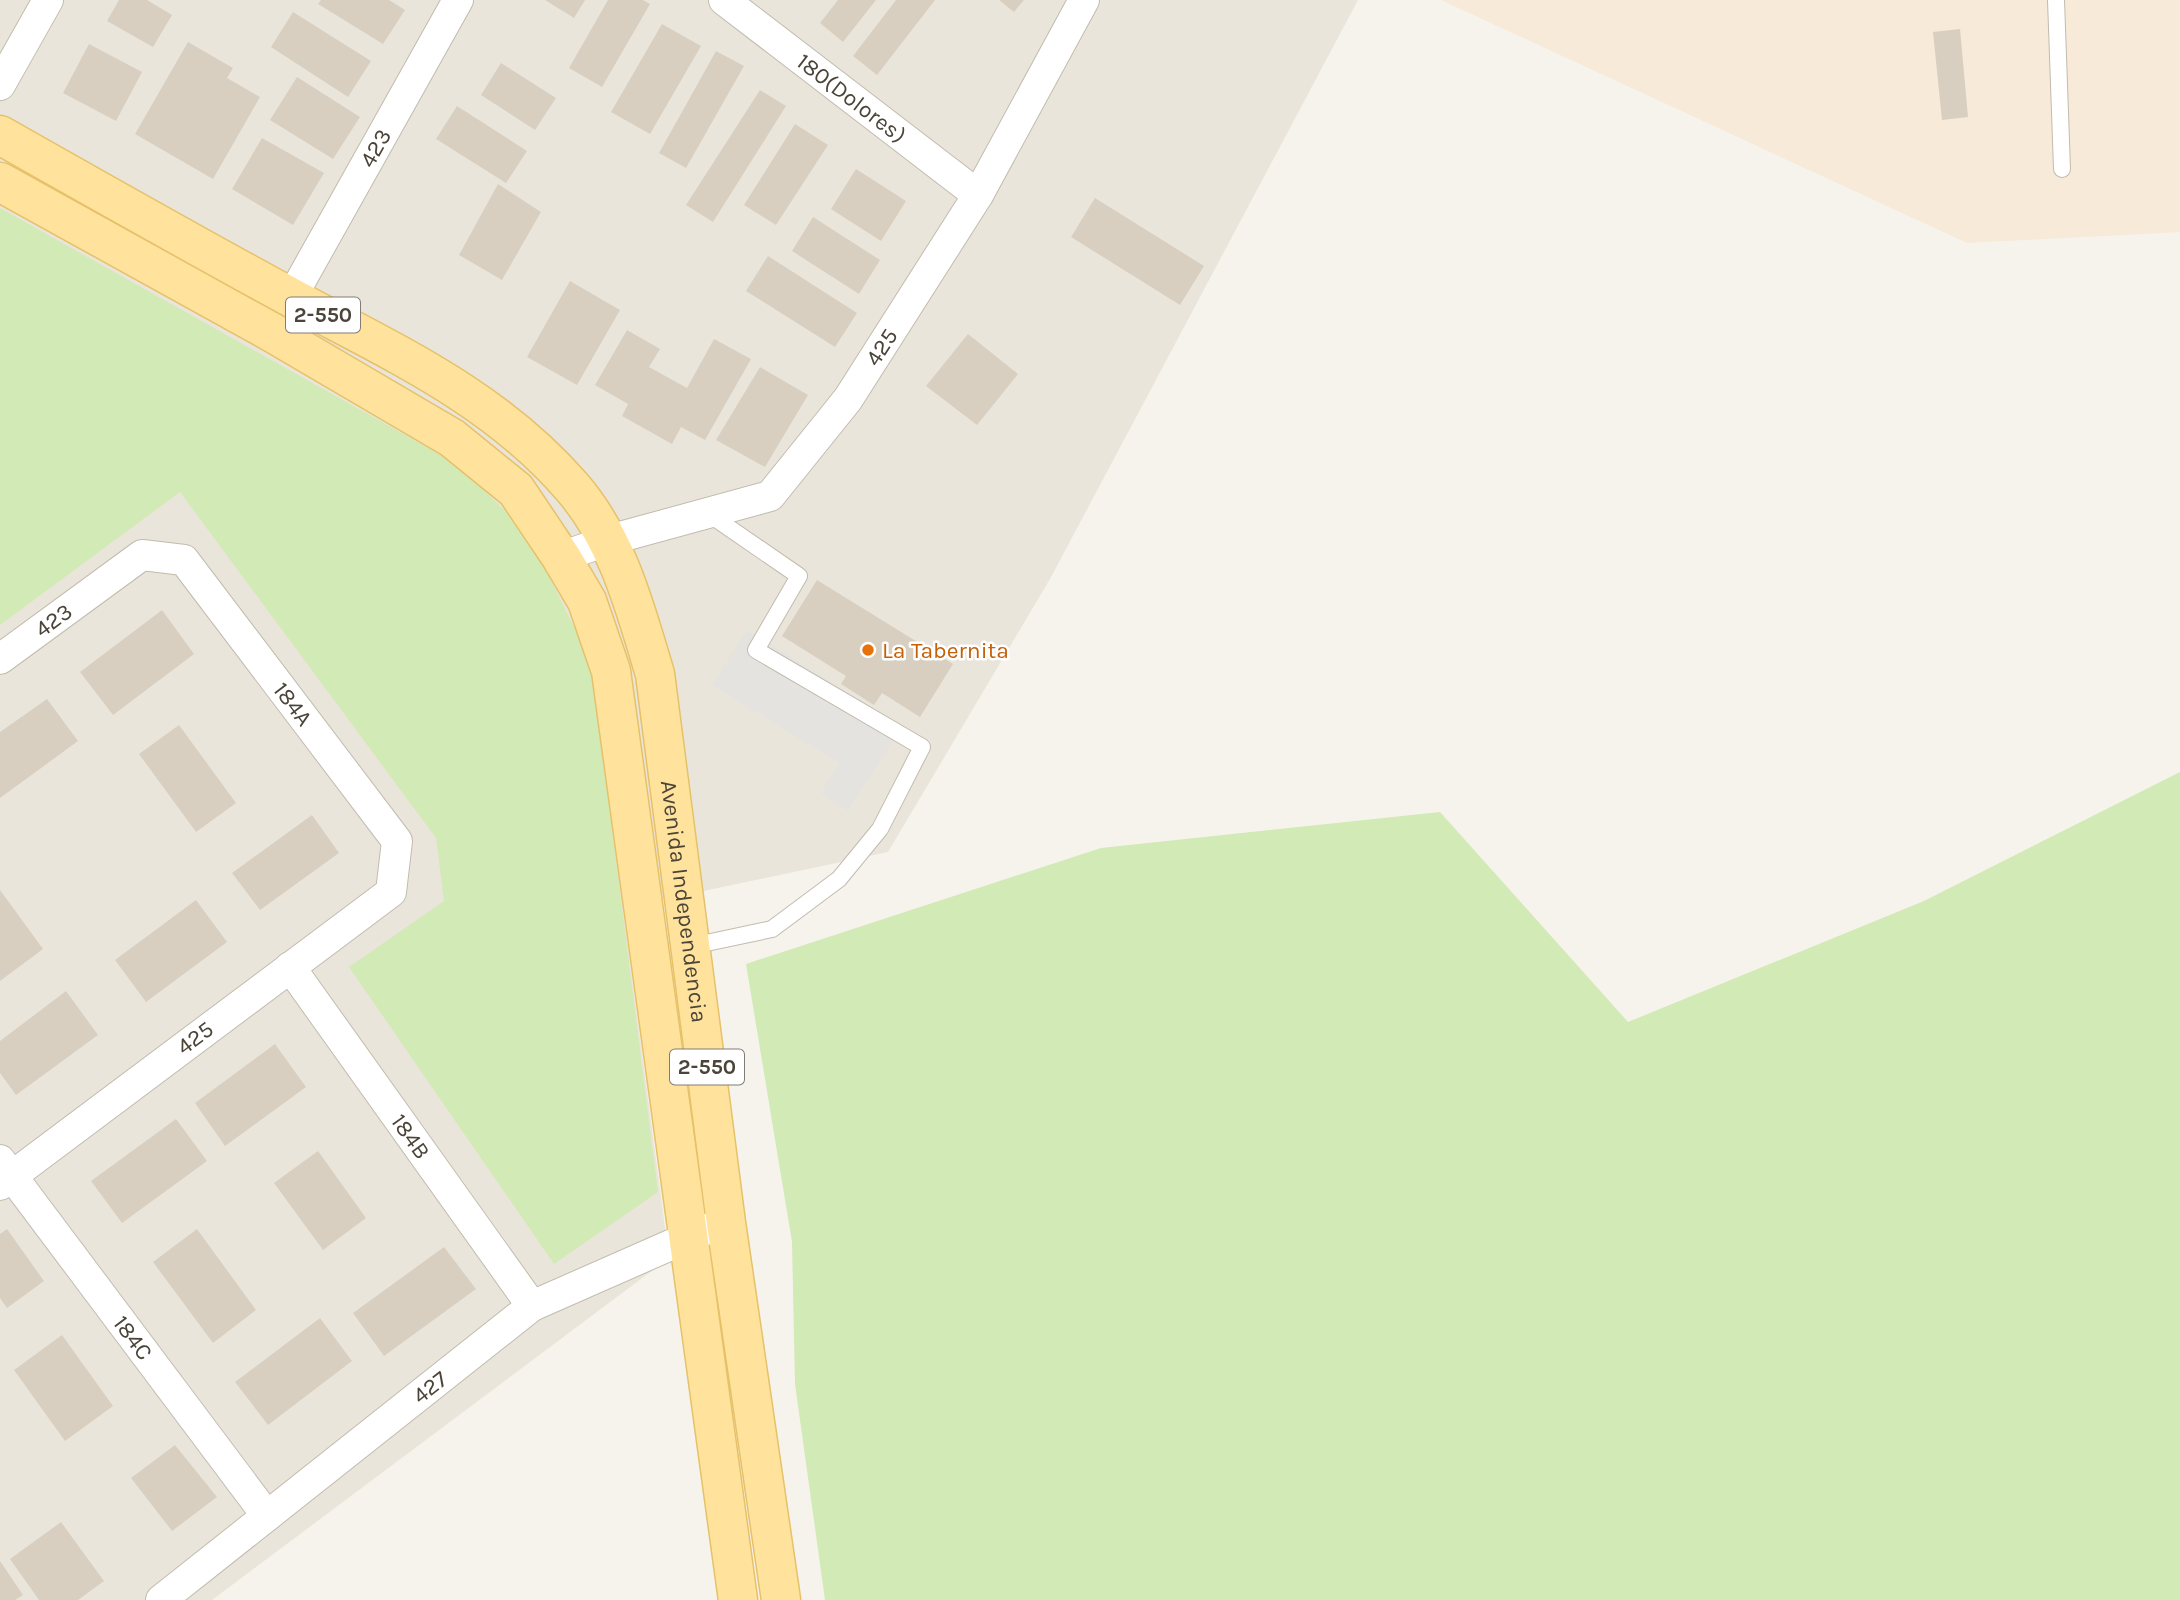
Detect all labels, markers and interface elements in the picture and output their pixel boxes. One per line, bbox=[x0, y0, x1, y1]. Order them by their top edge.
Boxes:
street label: 180(Dolores) bbox=[792, 48, 912, 149]
street label: 423 bbox=[354, 124, 397, 172]
road number: 2-550 bbox=[286, 298, 360, 332]
street label: 425 bbox=[859, 323, 903, 371]
street label: 423 bbox=[29, 597, 77, 643]
place label: La Tabernita bbox=[882, 637, 1009, 664]
marker: La Tabernita bbox=[860, 642, 876, 658]
street label: 184A bbox=[268, 677, 318, 731]
street label: Avenida Independencia bbox=[655, 779, 713, 1024]
street label: 425 bbox=[171, 1015, 219, 1061]
road number: 2-550 bbox=[670, 1050, 744, 1084]
street label: 184B bbox=[386, 1109, 436, 1164]
street label: 184C bbox=[108, 1310, 159, 1365]
street label: 427 bbox=[407, 1365, 453, 1409]

